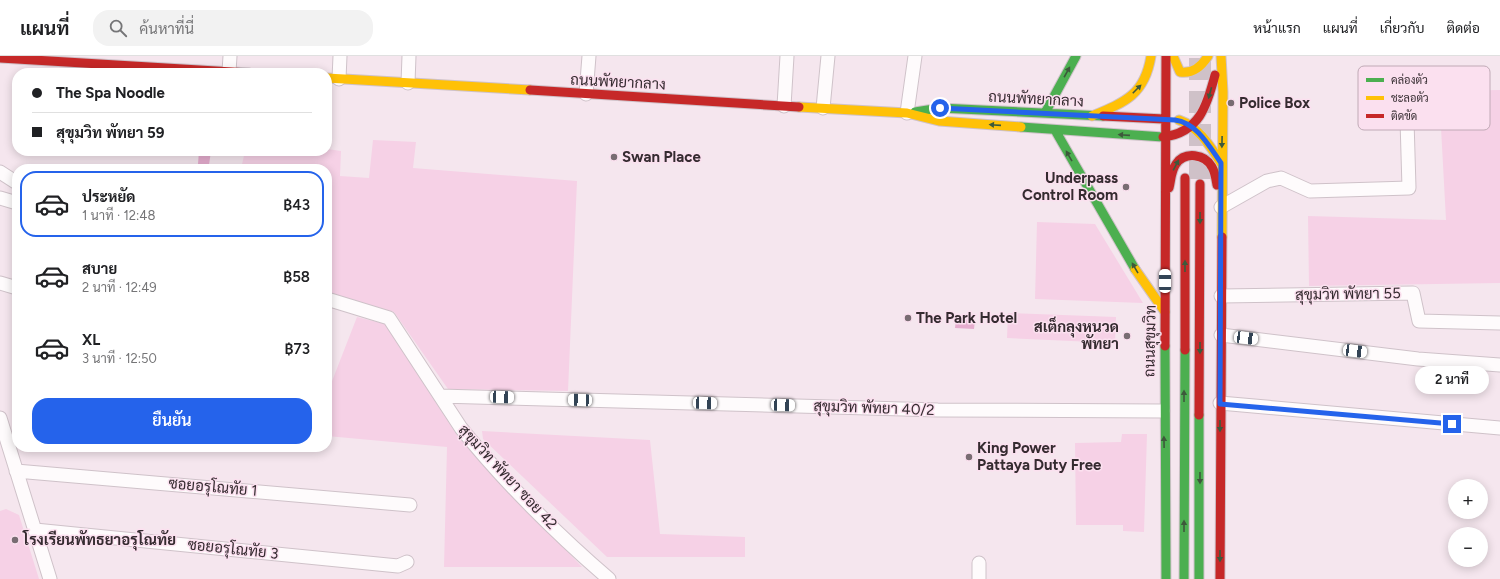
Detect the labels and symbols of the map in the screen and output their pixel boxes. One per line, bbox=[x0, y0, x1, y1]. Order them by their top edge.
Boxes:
one-way arrow bbox=[1064, 66, 1071, 78]
legend bbox=[1358, 66, 1490, 130]
street label: ถนนพัทยากลาง bbox=[570, 71, 666, 93]
text: คล่องตัว bbox=[1391, 73, 1428, 87]
one-way arrow bbox=[1132, 84, 1142, 94]
one-way arrow bbox=[1207, 87, 1213, 100]
street label: ถนนพัทยากลาง bbox=[988, 88, 1084, 110]
text: ชะลอตัว bbox=[1391, 91, 1429, 105]
place label: Police Box bbox=[1239, 94, 1310, 112]
marker: Police Box bbox=[1226, 98, 1236, 108]
route start bbox=[931, 99, 949, 117]
text: ติดขัด bbox=[1391, 109, 1417, 123]
one-way arrow bbox=[989, 122, 1001, 129]
one-way arrow bbox=[1118, 131, 1130, 138]
one-way arrow bbox=[1219, 136, 1225, 149]
place label: Swan Place bbox=[622, 148, 701, 166]
one-way arrow bbox=[1066, 150, 1073, 162]
marker: Swan Place bbox=[609, 152, 619, 162]
one-way arrow bbox=[1173, 159, 1180, 171]
place label: Underpass Control Room bbox=[1022, 169, 1118, 204]
marker: Underpass Control Room bbox=[1121, 182, 1131, 192]
one-way arrow bbox=[1197, 212, 1203, 225]
one-way arrow bbox=[1182, 259, 1188, 272]
one-way arrow bbox=[1132, 262, 1139, 274]
car bbox=[1159, 269, 1171, 293]
street label: สุขุมวิท พัทยา 55 bbox=[1295, 284, 1401, 306]
street label: ถนนสุขุมวิท bbox=[1140, 305, 1162, 377]
place label: The Park Hotel bbox=[916, 309, 1017, 327]
marker: The Park Hotel bbox=[903, 313, 913, 323]
place label: สเต็กลุงหนวด พัทยา bbox=[1034, 316, 1119, 353]
marker: สเต็กลุงหนวด พัทยา bbox=[1122, 331, 1132, 341]
car bbox=[1233, 331, 1259, 345]
one-way arrow bbox=[1197, 342, 1203, 355]
car bbox=[1342, 344, 1368, 358]
callout: 2 นาที bbox=[1415, 366, 1489, 394]
one-way arrow bbox=[1181, 389, 1187, 402]
car bbox=[490, 391, 514, 403]
car bbox=[568, 394, 592, 406]
car bbox=[693, 397, 717, 409]
street label: สุขุมวิท พัทยา 40/2 bbox=[813, 397, 935, 421]
car bbox=[771, 399, 795, 411]
route end bbox=[1443, 415, 1461, 433]
one-way arrow bbox=[1217, 420, 1223, 433]
street label: สุขุมวิท พัทยา ซอย 42 bbox=[453, 421, 561, 534]
one-way arrow bbox=[1161, 435, 1167, 448]
place label: King Power Pattaya Duty Free bbox=[977, 439, 1102, 474]
marker: King Power Pattaya Duty Free bbox=[964, 452, 974, 462]
one-way arrow bbox=[1197, 472, 1203, 485]
street label: ซอยอรุโณทัย 1 bbox=[168, 473, 258, 502]
one-way arrow bbox=[1181, 519, 1187, 532]
place label: โรงเรียนพัทธยาอรุโณทัย bbox=[22, 529, 176, 551]
street label: ซอยอรุโณทัย 3 bbox=[187, 534, 279, 565]
marker: โรงเรียนพัทธยาอรุโณทัย bbox=[10, 535, 20, 545]
one-way arrow bbox=[1217, 550, 1223, 563]

